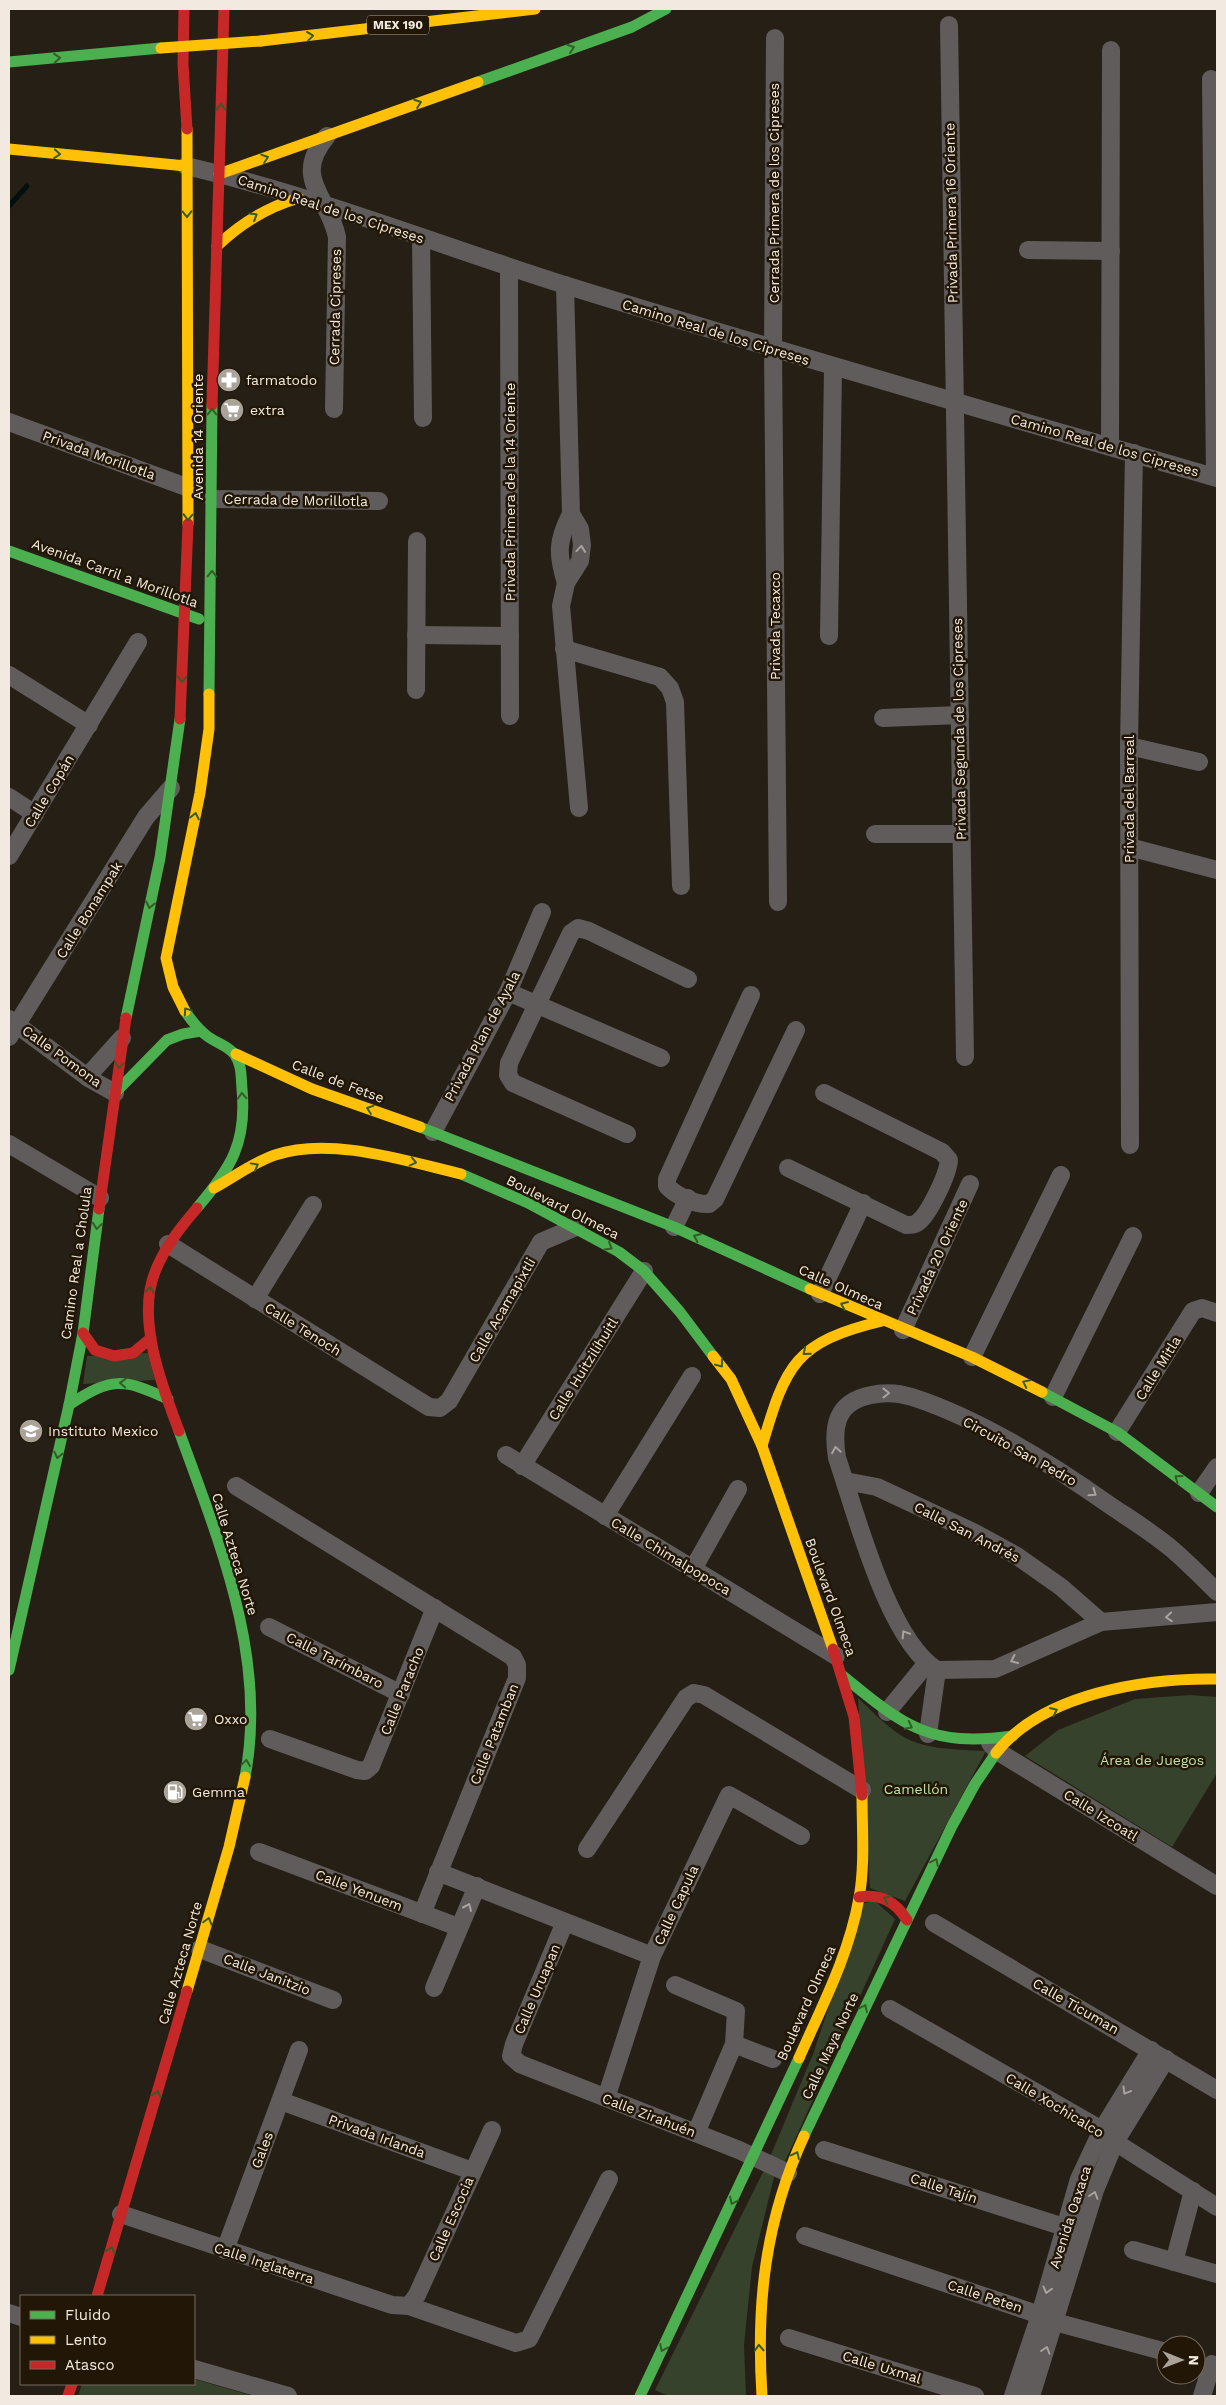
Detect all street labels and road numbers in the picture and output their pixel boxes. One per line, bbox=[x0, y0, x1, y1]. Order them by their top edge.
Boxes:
road number: MEX 190 bbox=[367, 16, 429, 34]
street label: Cerrada Primera de los Cipreses bbox=[766, 83, 782, 303]
street label: Privada Primera 16 Oriente bbox=[941, 123, 961, 303]
street label: Camino Real de los Cipreses bbox=[236, 171, 426, 247]
street label: Cerrada Cipreses bbox=[326, 249, 344, 365]
street label: Camino Real de los Cipreses bbox=[620, 296, 812, 368]
street label: Avenida 14 Oriente bbox=[190, 374, 206, 500]
street label: Privada Primera de la 14 Oriente bbox=[502, 383, 518, 601]
street label: Camino Real de los Cipreses bbox=[1009, 410, 1201, 480]
street label: Privada Morillotla bbox=[40, 427, 158, 483]
street label: Cerrada de Morillotla bbox=[224, 491, 368, 509]
street label: Avenida Carril a Morillotla bbox=[30, 535, 200, 611]
street label: Privada Tecaxco bbox=[767, 572, 783, 680]
street label: Privada Segunda de los Cipreses bbox=[949, 618, 969, 840]
street label: Privada del Barreal bbox=[1121, 734, 1137, 863]
street label: Calle Copán bbox=[21, 752, 77, 830]
street label: Calle Bonampak bbox=[53, 859, 125, 961]
street label: Privada Plan de Ayala bbox=[441, 968, 523, 1104]
street label: Calle Pomona bbox=[19, 1022, 105, 1090]
street label: Calle de Fetse bbox=[290, 1056, 386, 1106]
street label: Boulevard Olmeca bbox=[504, 1172, 622, 1242]
street label: Camino Real a Cholula bbox=[57, 1185, 95, 1340]
street label: Privada 20 Oriente bbox=[903, 1196, 971, 1318]
street label: Calle Acamapixtli bbox=[465, 1255, 539, 1365]
street label: Calle Olmeca bbox=[796, 1261, 886, 1313]
street label: Calle Tenoch bbox=[262, 1299, 344, 1359]
street label: Calle Huitzilíhuitl bbox=[545, 1314, 621, 1423]
street label: Calle Mitla bbox=[1132, 1333, 1184, 1403]
street label: Circuito San Pedro bbox=[960, 1413, 1080, 1489]
street label: Calle Azteca Norte bbox=[209, 1491, 261, 1617]
street label: Calle San Andrés bbox=[912, 1498, 1022, 1566]
street label: Calle Chimalpopoca bbox=[608, 1514, 734, 1598]
street label: Boulevard Olmeca bbox=[802, 1536, 860, 1658]
street label: Calle Tarímbaro bbox=[284, 1629, 386, 1691]
street label: Calle Paracho bbox=[377, 1645, 427, 1737]
street label: Calle Patamban bbox=[466, 1681, 522, 1787]
street label: Calle Izcoatl bbox=[1061, 1786, 1142, 1845]
street label: Calle Capula bbox=[651, 1863, 701, 1947]
street label: Calle Yenuem bbox=[313, 1866, 405, 1914]
street label: Calle Azteca Norte bbox=[155, 1900, 205, 2026]
street label: Calle Uruapan bbox=[511, 1941, 563, 2037]
street label: Boulevard Olmeca bbox=[773, 1943, 839, 2063]
street label: Calle Janitzio bbox=[221, 1950, 313, 1998]
street label: Calle Ticuman bbox=[1030, 1975, 1122, 2037]
street label: Calle Maya Norte bbox=[798, 1990, 862, 2102]
street label: Calle Xochicalco bbox=[1003, 2069, 1107, 2141]
street label: Calle Zirahuén bbox=[600, 2090, 698, 2140]
street label: Privada Irlanda bbox=[327, 2111, 428, 2161]
street label: Gales bbox=[248, 2129, 276, 2171]
street label: Avenida Oaxaca bbox=[1046, 2164, 1094, 2270]
street label: Calle Tajín bbox=[908, 2170, 980, 2206]
street label: Calle Escocia bbox=[425, 2174, 477, 2264]
street label: Calle Inglaterra bbox=[212, 2239, 316, 2287]
street label: Calle Peten bbox=[946, 2276, 1024, 2316]
street label: Calle Uxmal bbox=[841, 2347, 924, 2387]

